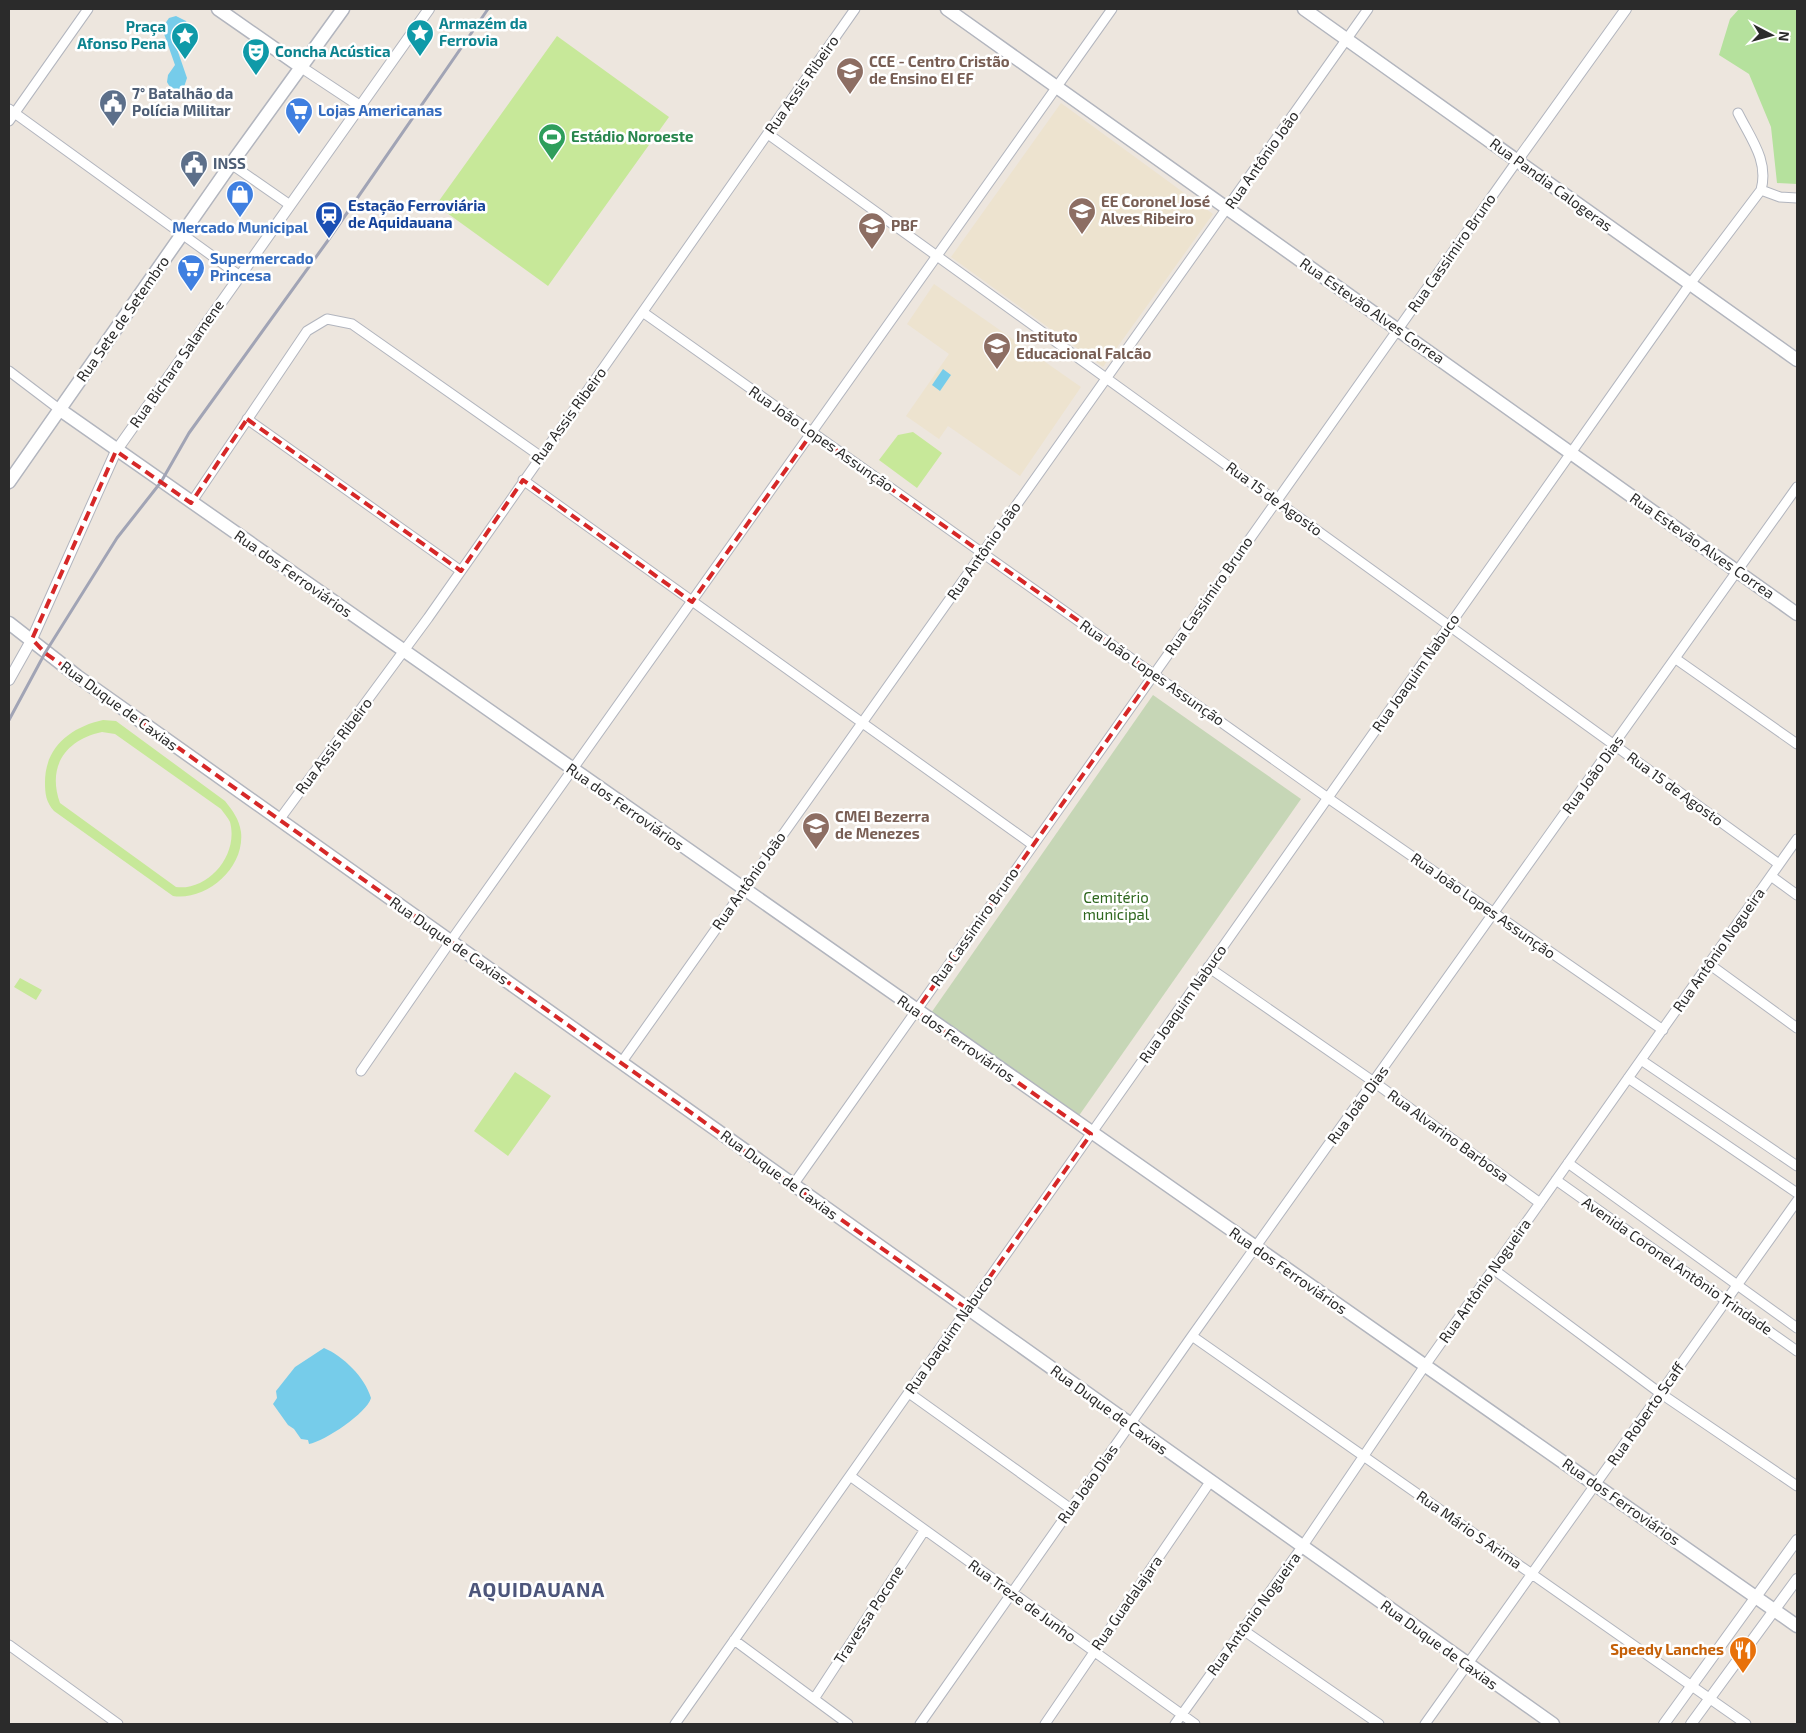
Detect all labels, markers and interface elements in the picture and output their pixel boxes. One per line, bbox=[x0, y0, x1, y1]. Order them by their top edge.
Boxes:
north arrow bbox=[1746, 10, 1796, 60]
place label: Armazém da Ferrovia bbox=[439, 14, 527, 49]
place label: Praça Afonso Pena bbox=[77, 17, 166, 52]
place icon: Armazém da Ferrovia bbox=[405, 18, 435, 57]
place icon: Praça Afonso Pena bbox=[170, 21, 200, 60]
text: N bbox=[1775, 30, 1793, 42]
street label: Rua Assis Ribeiro bbox=[761, 32, 842, 137]
theatre icon: Concha Acústica bbox=[241, 37, 271, 76]
place label: Concha Acústica bbox=[275, 42, 391, 60]
place label: CCE - Centro Cristão de Ensino EI EF bbox=[869, 52, 1010, 87]
school or university icon: CCE - Centro Cristão de Ensino EI EF bbox=[835, 56, 865, 95]
place label: 7° Batalhão da Polícia Militar bbox=[132, 84, 233, 119]
public building icon: 7° Batalhão da Polícia Militar bbox=[98, 88, 128, 127]
supermarket icon: Lojas Americanas bbox=[284, 96, 314, 135]
place label: Lojas Americanas bbox=[318, 101, 442, 119]
street label: Rua Antônio João bbox=[1221, 107, 1302, 212]
sports icon: Estádio Noroeste bbox=[537, 122, 567, 161]
place label: Estádio Noroeste bbox=[571, 127, 693, 145]
street label: Rua Pandia Calogeras bbox=[1487, 134, 1616, 235]
public building icon: INSS bbox=[179, 149, 209, 188]
place label: INSS bbox=[213, 154, 246, 172]
shop icon: Mercado Municipal bbox=[225, 179, 255, 218]
street label: Rua Cassimiro Bruno bbox=[1403, 190, 1499, 315]
place label: EE Coronel José Alves Ribeiro bbox=[1101, 192, 1210, 227]
place label: Estação Ferroviária de Aquidauana bbox=[348, 196, 486, 231]
school or university icon: EE Coronel José Alves Ribeiro bbox=[1067, 196, 1097, 235]
station icon: Estação Ferroviária de Aquidauana bbox=[314, 200, 344, 239]
school or university icon: PBF bbox=[857, 211, 887, 250]
place label: PBF bbox=[891, 216, 918, 234]
place label: Mercado Municipal bbox=[172, 218, 308, 236]
place label: Supermercado Princesa bbox=[210, 249, 314, 284]
street label: Rua Sete de Setembro bbox=[72, 252, 172, 385]
supermarket icon: Supermercado Princesa bbox=[176, 253, 206, 292]
street label: Rua Estevão Alves Correa bbox=[1297, 253, 1448, 367]
street label: Rua Bichara Salamene bbox=[125, 296, 227, 431]
place label: Instituto Educacional Falcão bbox=[1016, 327, 1151, 362]
school or university icon: Instituto Educacional Falcão bbox=[982, 331, 1012, 370]
street label: Rua Assis Ribeiro bbox=[527, 363, 610, 468]
street label: Rua João Lopes Assunção bbox=[745, 381, 897, 496]
street label: Rua 15 de Agosto bbox=[1223, 457, 1326, 539]
street label: Rua Estevão Alves Correa bbox=[1627, 488, 1778, 602]
street label: Rua Antônio João bbox=[943, 498, 1024, 603]
street label: Rua dos Ferroviários bbox=[231, 526, 356, 621]
street label: Rua Cassimiro Bruno bbox=[1160, 533, 1256, 658]
street label: Rua Joaquim Nabuco bbox=[1368, 610, 1463, 735]
street label: Rua João Lopes Assunção bbox=[1076, 615, 1228, 730]
street label: Rua Duque de Caxias bbox=[57, 657, 182, 754]
street label: Rua Assis Ribeiro bbox=[291, 694, 375, 797]
street label: Rua João Dias bbox=[1558, 732, 1627, 817]
street label: Rua 15 de Agosto bbox=[1624, 747, 1727, 829]
street label: Rua dos Ferroviários bbox=[563, 759, 688, 854]
place label: CMEI Bezerra de Menezes bbox=[835, 807, 930, 842]
school or university icon: CMEI Bezerra de Menezes bbox=[801, 811, 831, 850]
street label: Rua Antônio João bbox=[708, 828, 789, 933]
street label: Rua João Lopes Assunção bbox=[1407, 848, 1559, 963]
street label: Rua Cassimiro Bruno bbox=[926, 864, 1022, 989]
street label: Rua Antônio Nogueira bbox=[1668, 884, 1768, 1015]
park label: Cemitério municipal bbox=[1083, 888, 1150, 923]
street label: Rua Duque de Caxias bbox=[387, 892, 512, 988]
street label: Rua Joaquim Nabuco bbox=[1135, 941, 1230, 1066]
street label: Rua dos Ferroviários bbox=[894, 991, 1019, 1086]
street label: Rua João Dias bbox=[1323, 1062, 1392, 1147]
street label: Rua Alvarino Barbosa bbox=[1384, 1085, 1513, 1185]
street label: Rua Duque de Caxias bbox=[717, 1126, 842, 1223]
street label: Avenida Coronel Antônio Trindade bbox=[1579, 1192, 1776, 1338]
street label: Rua Antônio Nogueira bbox=[1434, 1215, 1534, 1346]
street label: Rua dos Ferroviários bbox=[1226, 1223, 1351, 1318]
street label: Rua Joaquim Nabuco bbox=[901, 1272, 996, 1397]
street label: Rua Roberto Scaff bbox=[1603, 1358, 1688, 1469]
street label: Rua Duque de Caxias bbox=[1047, 1361, 1172, 1458]
street label: Rua João Dias bbox=[1053, 1440, 1121, 1526]
street label: Rua dos Ferroviários bbox=[1559, 1454, 1684, 1549]
street label: Rua Mário S Arima bbox=[1414, 1486, 1526, 1572]
street label: Rua Antônio Nogueira bbox=[1203, 1548, 1304, 1678]
street label: Rua Guadalajara bbox=[1087, 1552, 1166, 1654]
street label: Rua Treze de Junho bbox=[965, 1555, 1080, 1645]
street label: Travessa Pocone bbox=[830, 1562, 907, 1667]
district label: AQUIDAUANA bbox=[469, 1577, 605, 1602]
street label: Rua Duque de Caxias bbox=[1377, 1596, 1502, 1693]
restaurant icon: Speedy Lanches bbox=[1728, 1635, 1758, 1674]
place label: Speedy Lanches bbox=[1610, 1640, 1724, 1659]

